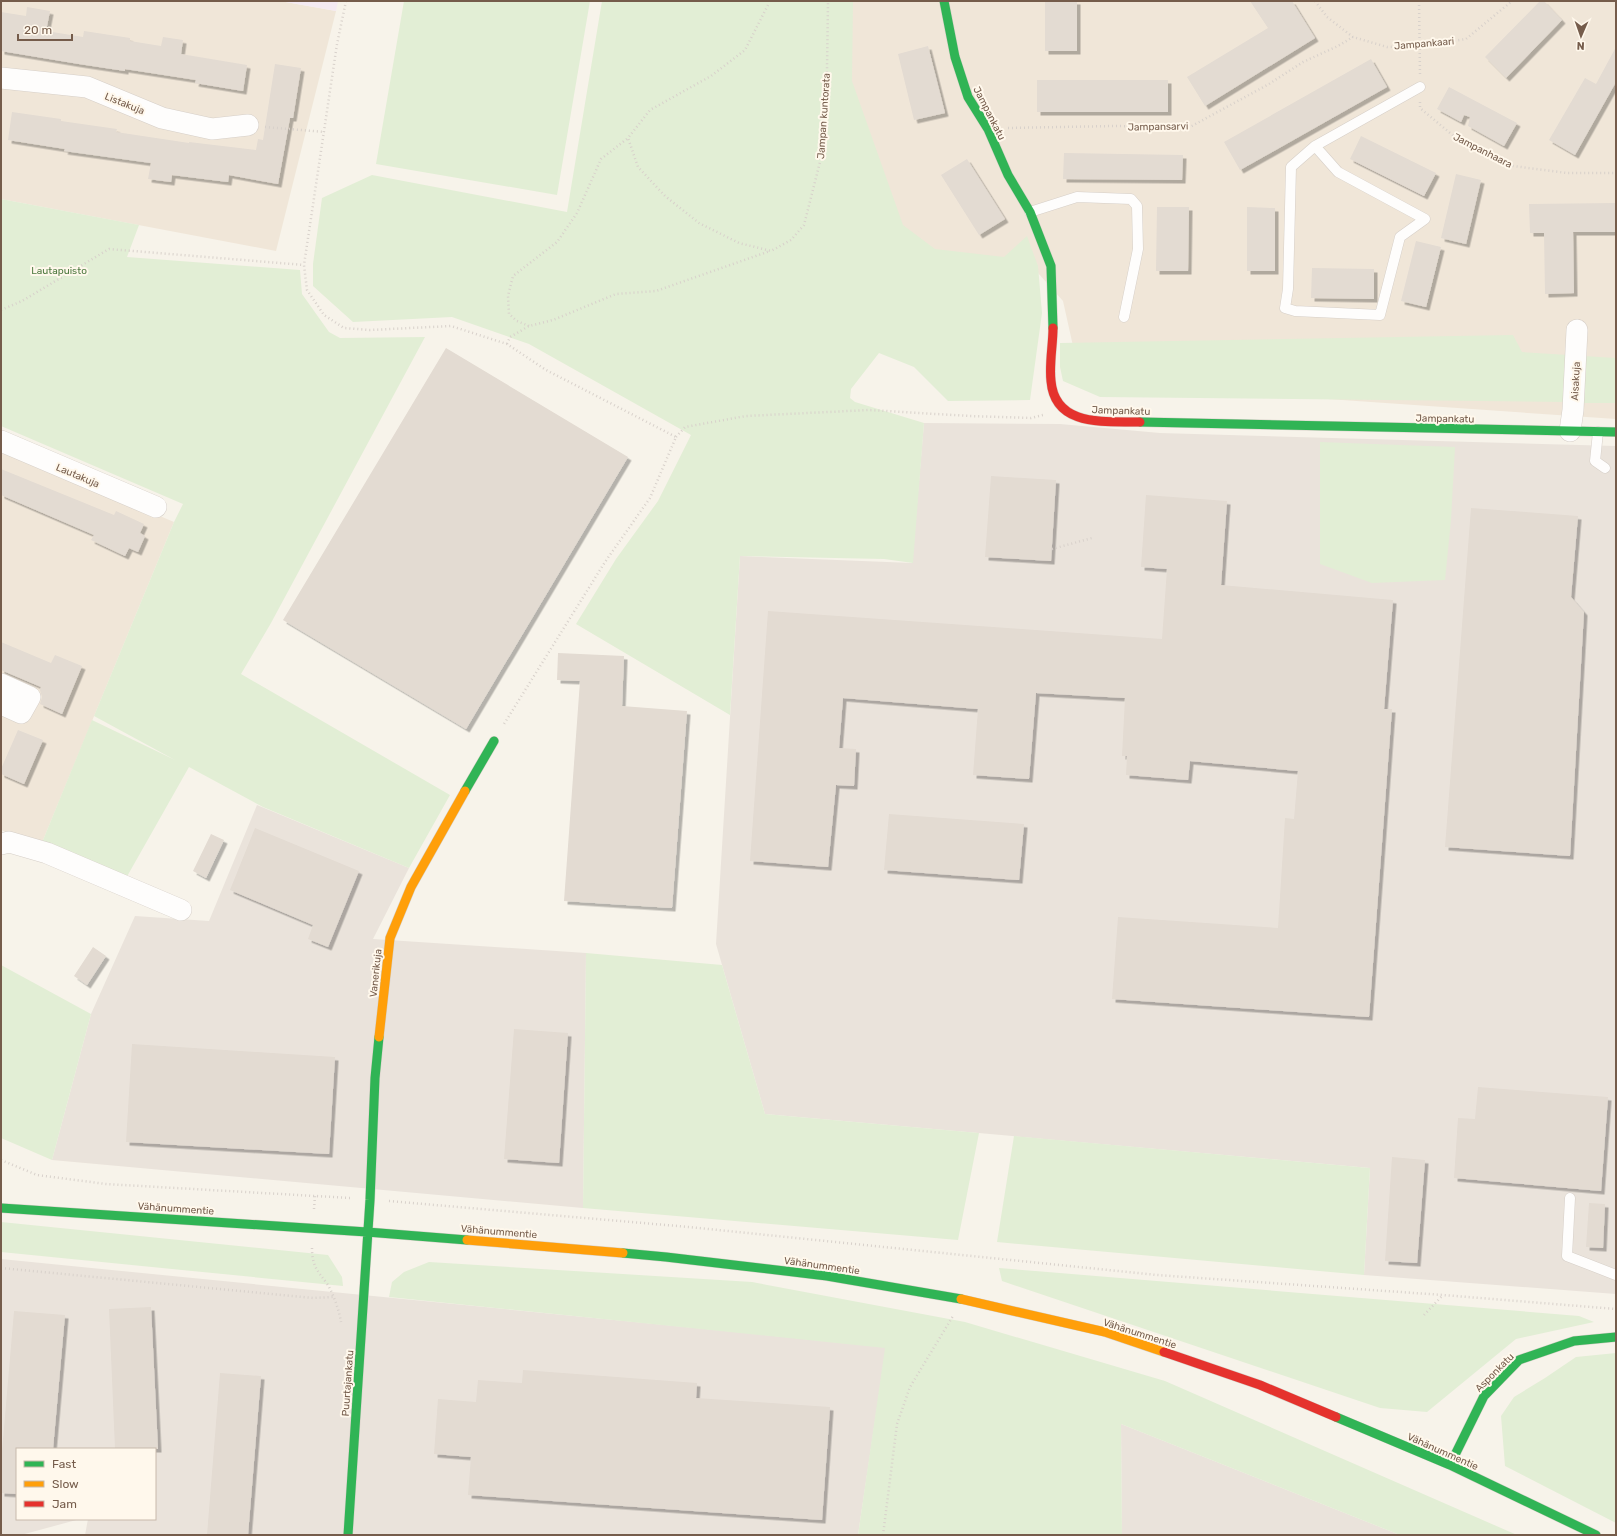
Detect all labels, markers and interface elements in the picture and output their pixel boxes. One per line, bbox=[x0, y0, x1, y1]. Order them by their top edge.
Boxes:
scale bar bbox=[18, 16, 72, 42]
north arrow bbox=[1561, 16, 1601, 56]
text: 20 m bbox=[24, 23, 52, 37]
street label: Jampankaari bbox=[1393, 35, 1455, 53]
text: N bbox=[1576, 39, 1585, 52]
street label: Jampan kuntorata bbox=[815, 73, 833, 159]
street label: Jampankatu bbox=[970, 85, 1008, 142]
street label: Listakuja bbox=[103, 91, 146, 117]
street label: Jampansarvi bbox=[1128, 120, 1188, 134]
street label: Jampanhaara bbox=[1451, 131, 1514, 171]
park label: Lautapuisto bbox=[31, 265, 87, 277]
street label: Aisakuja bbox=[1569, 361, 1583, 401]
street label: Jampankatu bbox=[1091, 404, 1151, 418]
street label: Jampankatu bbox=[1416, 412, 1474, 426]
street label: Lautakuja bbox=[54, 461, 101, 490]
street label: Vanerikuja bbox=[367, 948, 385, 998]
street label: Vähänummentie bbox=[137, 1200, 215, 1218]
street label: Vähänummentie bbox=[460, 1223, 538, 1241]
street label: Vähänummentie bbox=[783, 1255, 861, 1277]
street label: Vähänummentie bbox=[1101, 1316, 1178, 1352]
street label: Puurtajankatu bbox=[340, 1350, 356, 1417]
street label: Asponkatu bbox=[1473, 1351, 1517, 1395]
street label: Vähänummentie bbox=[1405, 1431, 1480, 1473]
legend bbox=[16, 1448, 156, 1520]
text: Fast bbox=[52, 1457, 76, 1471]
text: Slow bbox=[52, 1477, 79, 1491]
text: Jam bbox=[52, 1497, 77, 1511]

